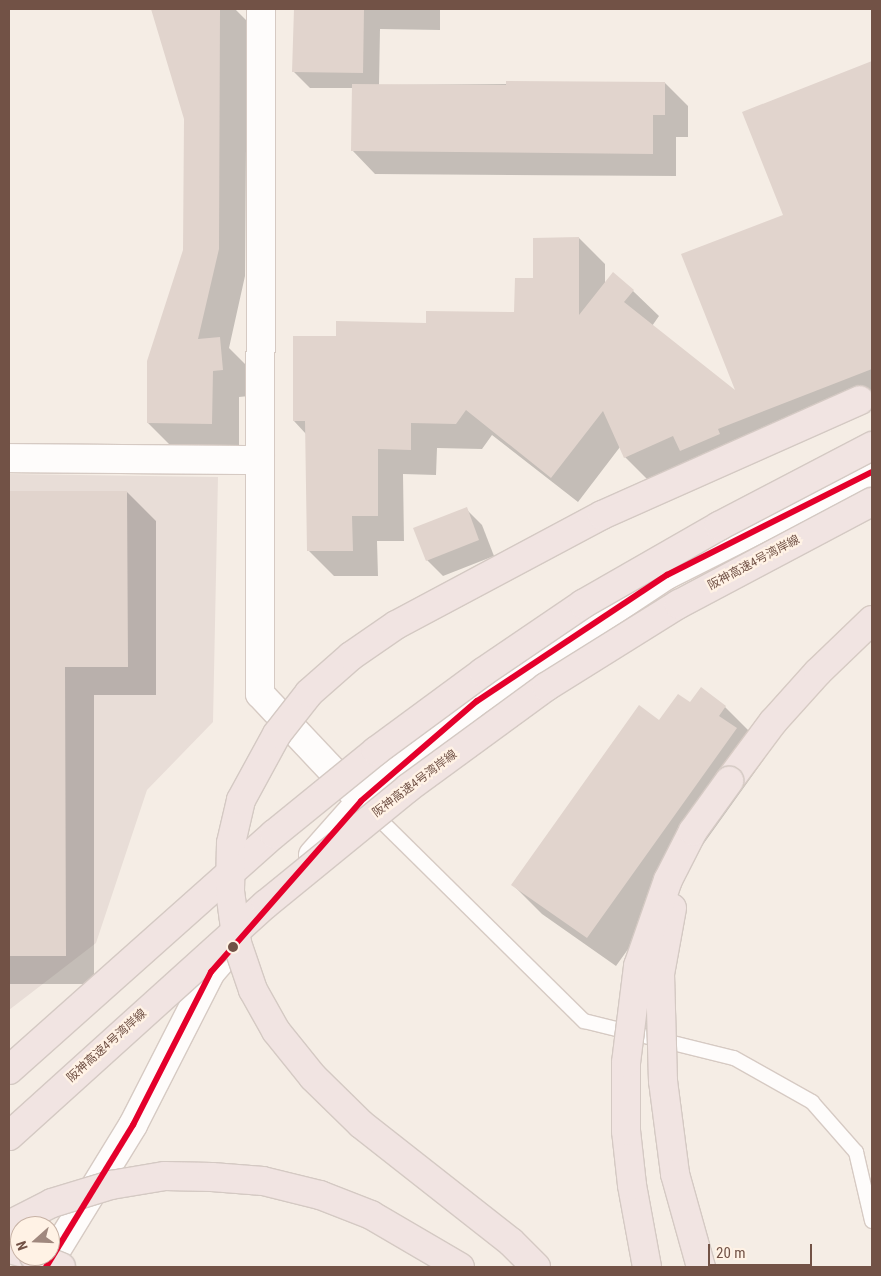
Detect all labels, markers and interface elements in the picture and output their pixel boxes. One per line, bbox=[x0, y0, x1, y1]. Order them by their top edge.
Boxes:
street label: 阪神高速4号湾岸線 bbox=[706, 533, 802, 593]
street label: 阪神高速4号湾岸線 bbox=[370, 748, 460, 820]
unlabelled marker bbox=[228, 942, 238, 952]
street label: 阪神高速4号湾岸線 bbox=[64, 1007, 150, 1085]
north arrow bbox=[10, 1216, 60, 1266]
scale bar bbox=[711, 1234, 815, 1266]
text: N bbox=[13, 1239, 31, 1253]
text: 20 m bbox=[716, 1244, 746, 1262]

